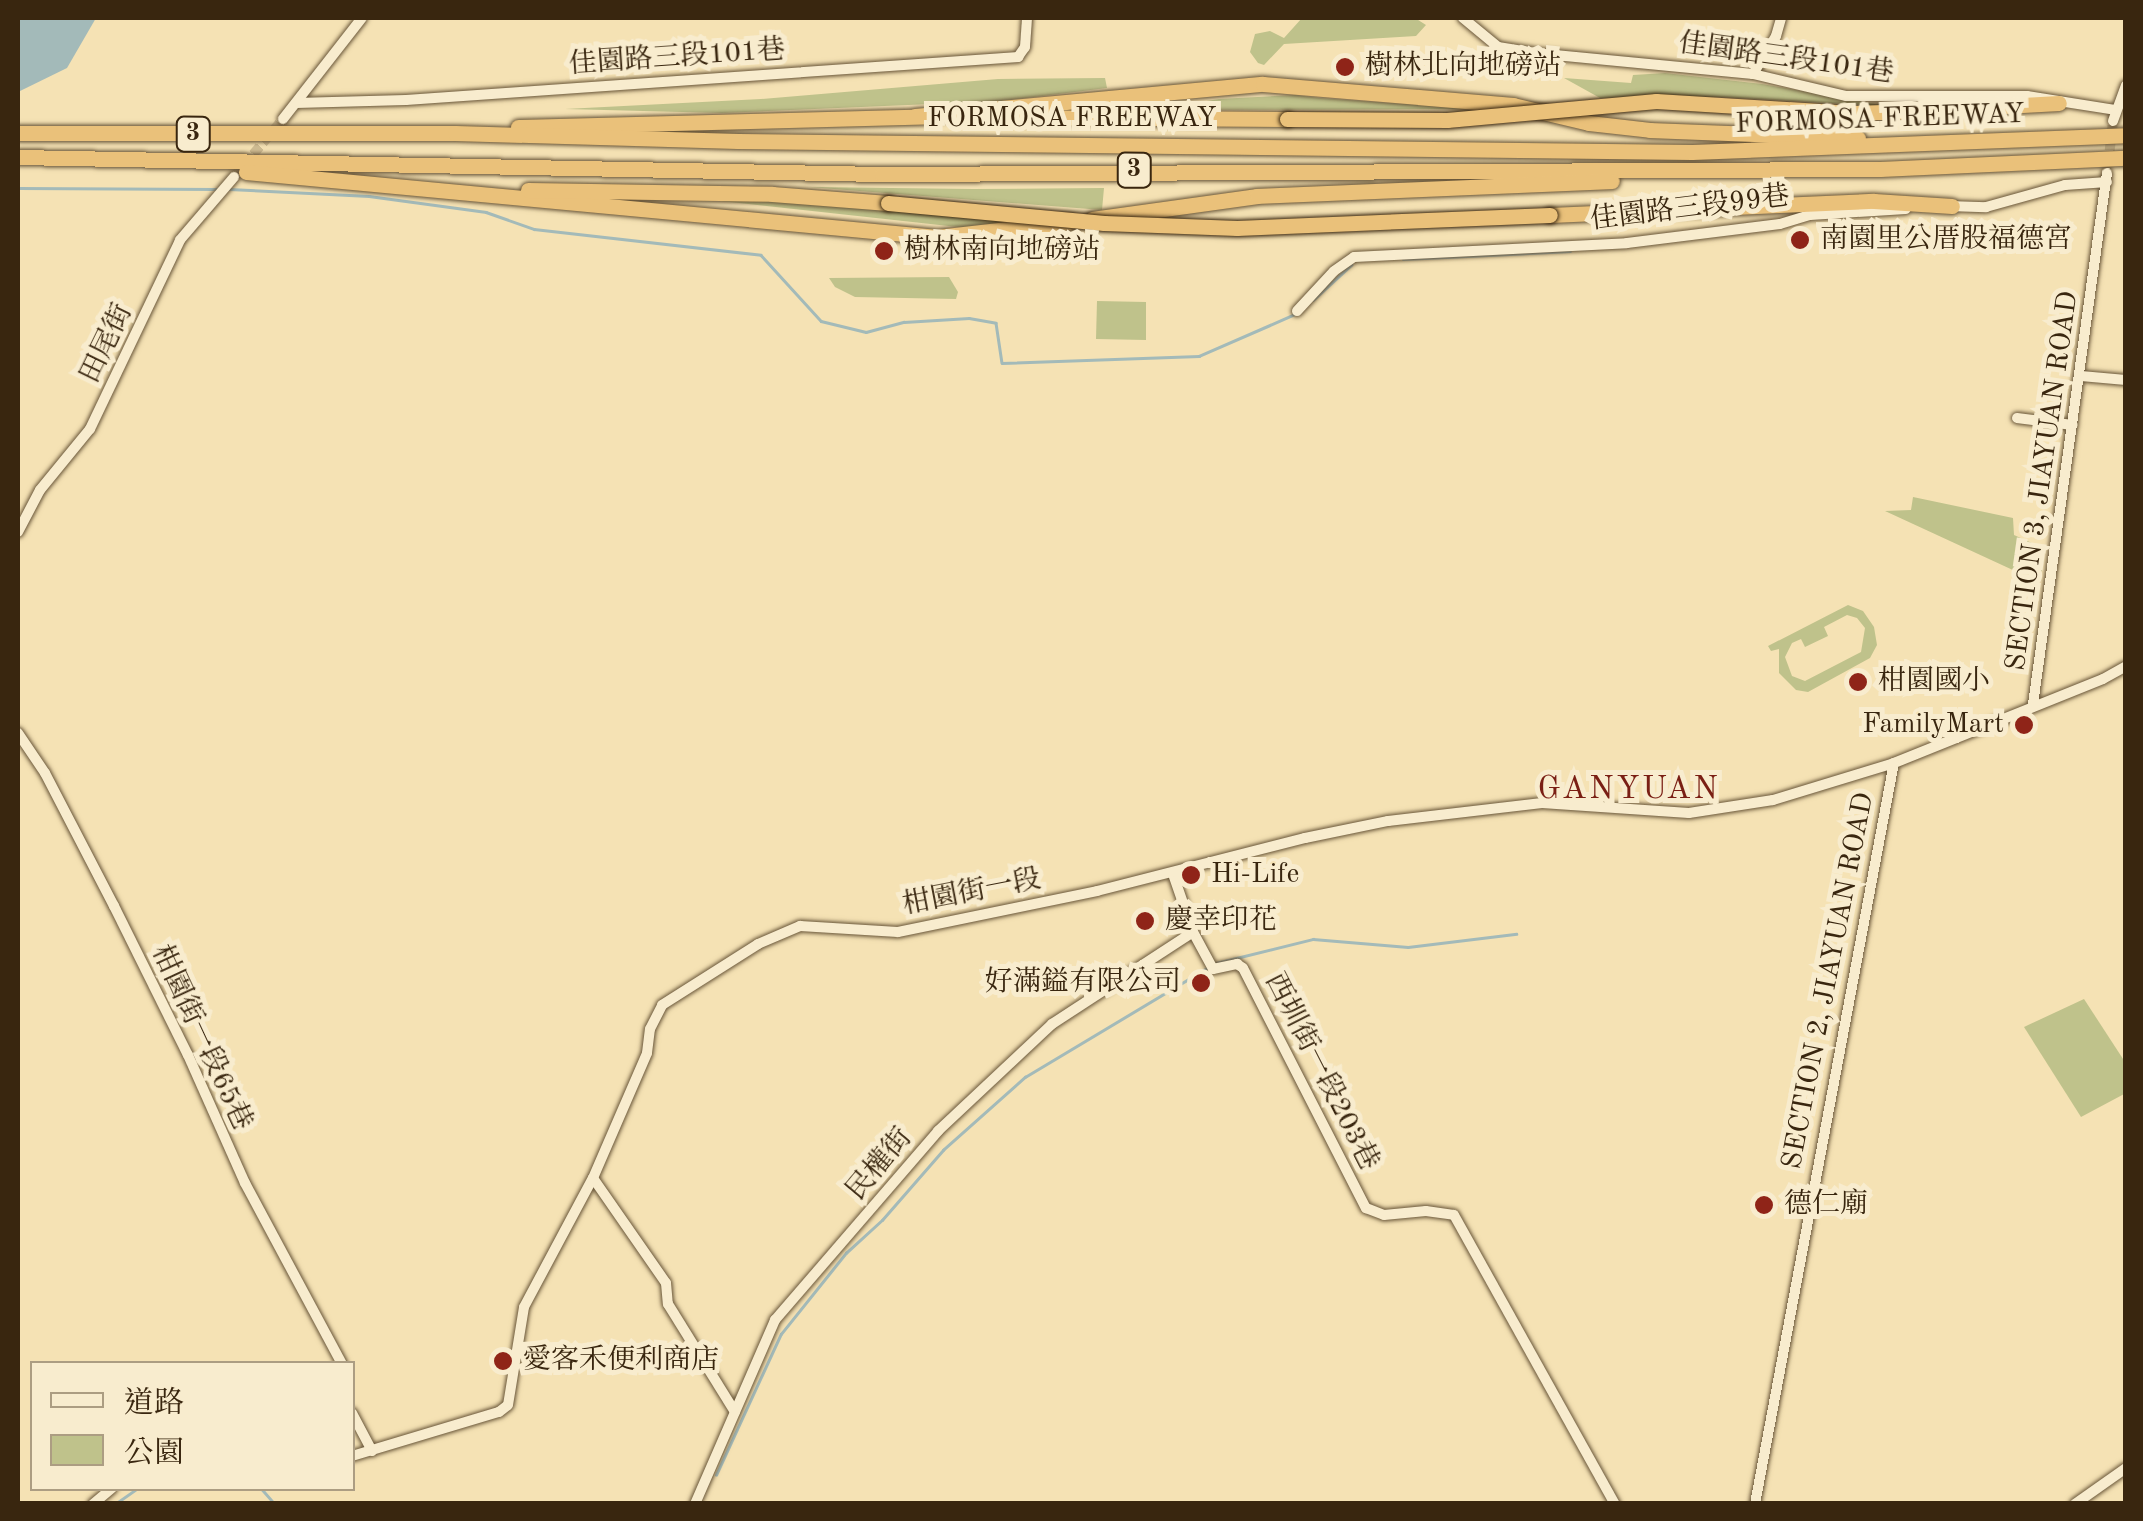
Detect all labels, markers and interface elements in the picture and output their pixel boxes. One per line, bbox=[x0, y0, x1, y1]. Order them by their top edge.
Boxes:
street label: 佳園路三段101巷 bbox=[1676, 27, 1896, 91]
street label: 佳園路三段101巷 bbox=[568, 34, 786, 82]
place label: 樹林北向地磅站 bbox=[1365, 50, 1561, 84]
marker: 樹林北向地磅站 bbox=[1334, 56, 1356, 78]
street label: FORMOSA FREEWAY bbox=[1735, 98, 2025, 142]
street label: FORMOSA FREEWAY bbox=[927, 102, 1217, 136]
road number: 3 bbox=[176, 114, 210, 154]
road number: 3 bbox=[1116, 150, 1152, 190]
street label: 佳園路三段99巷 bbox=[1588, 180, 1792, 238]
place label: 南園里公厝股福德宮 bbox=[1820, 223, 2072, 257]
marker: 南園里公厝股福德宮 bbox=[1789, 229, 1811, 251]
place label: 樹林南向地磅站 bbox=[904, 234, 1100, 268]
marker: 樹林南向地磅站 bbox=[873, 240, 895, 262]
street label: SECTION 3, JIAYUAN ROAD bbox=[2000, 289, 2086, 673]
street label: 田尾街 bbox=[73, 299, 141, 389]
place label: 柑園國小 bbox=[1878, 665, 1990, 699]
marker: 柑園國小 bbox=[1847, 671, 1869, 693]
place label: FamilyMart bbox=[1862, 708, 2004, 742]
marker: FamilyMart bbox=[2013, 714, 2035, 736]
district label: GANYUAN bbox=[1538, 771, 1720, 809]
street label: SECTION 2, JIAYUAN ROAD bbox=[1776, 790, 1882, 1172]
place label: Hi-Life bbox=[1211, 858, 1299, 892]
street label: 柑園街一段 bbox=[900, 863, 1044, 923]
marker: Hi-Life bbox=[1180, 864, 1202, 886]
place label: 慶幸印花 bbox=[1165, 904, 1277, 938]
marker: 慶幸印花 bbox=[1134, 910, 1156, 932]
street label: 柑園街一段65巷 bbox=[143, 940, 259, 1136]
place label: 好滿鎰有限公司 bbox=[985, 966, 1181, 1000]
street label: 西圳街一段203巷 bbox=[1257, 968, 1385, 1176]
marker: 好滿鎰有限公司 bbox=[1190, 972, 1212, 994]
street label: 民權街 bbox=[840, 1122, 920, 1208]
place label: 德仁廟 bbox=[1784, 1188, 1868, 1222]
marker: 德仁廟 bbox=[1753, 1194, 1775, 1216]
place label: 愛客禾便利商店 bbox=[523, 1344, 719, 1378]
marker: 愛客禾便利商店 bbox=[492, 1350, 514, 1372]
legend bbox=[30, 1361, 355, 1491]
text: 道路 bbox=[124, 1389, 184, 1419]
text: 公園 bbox=[124, 1439, 184, 1469]

